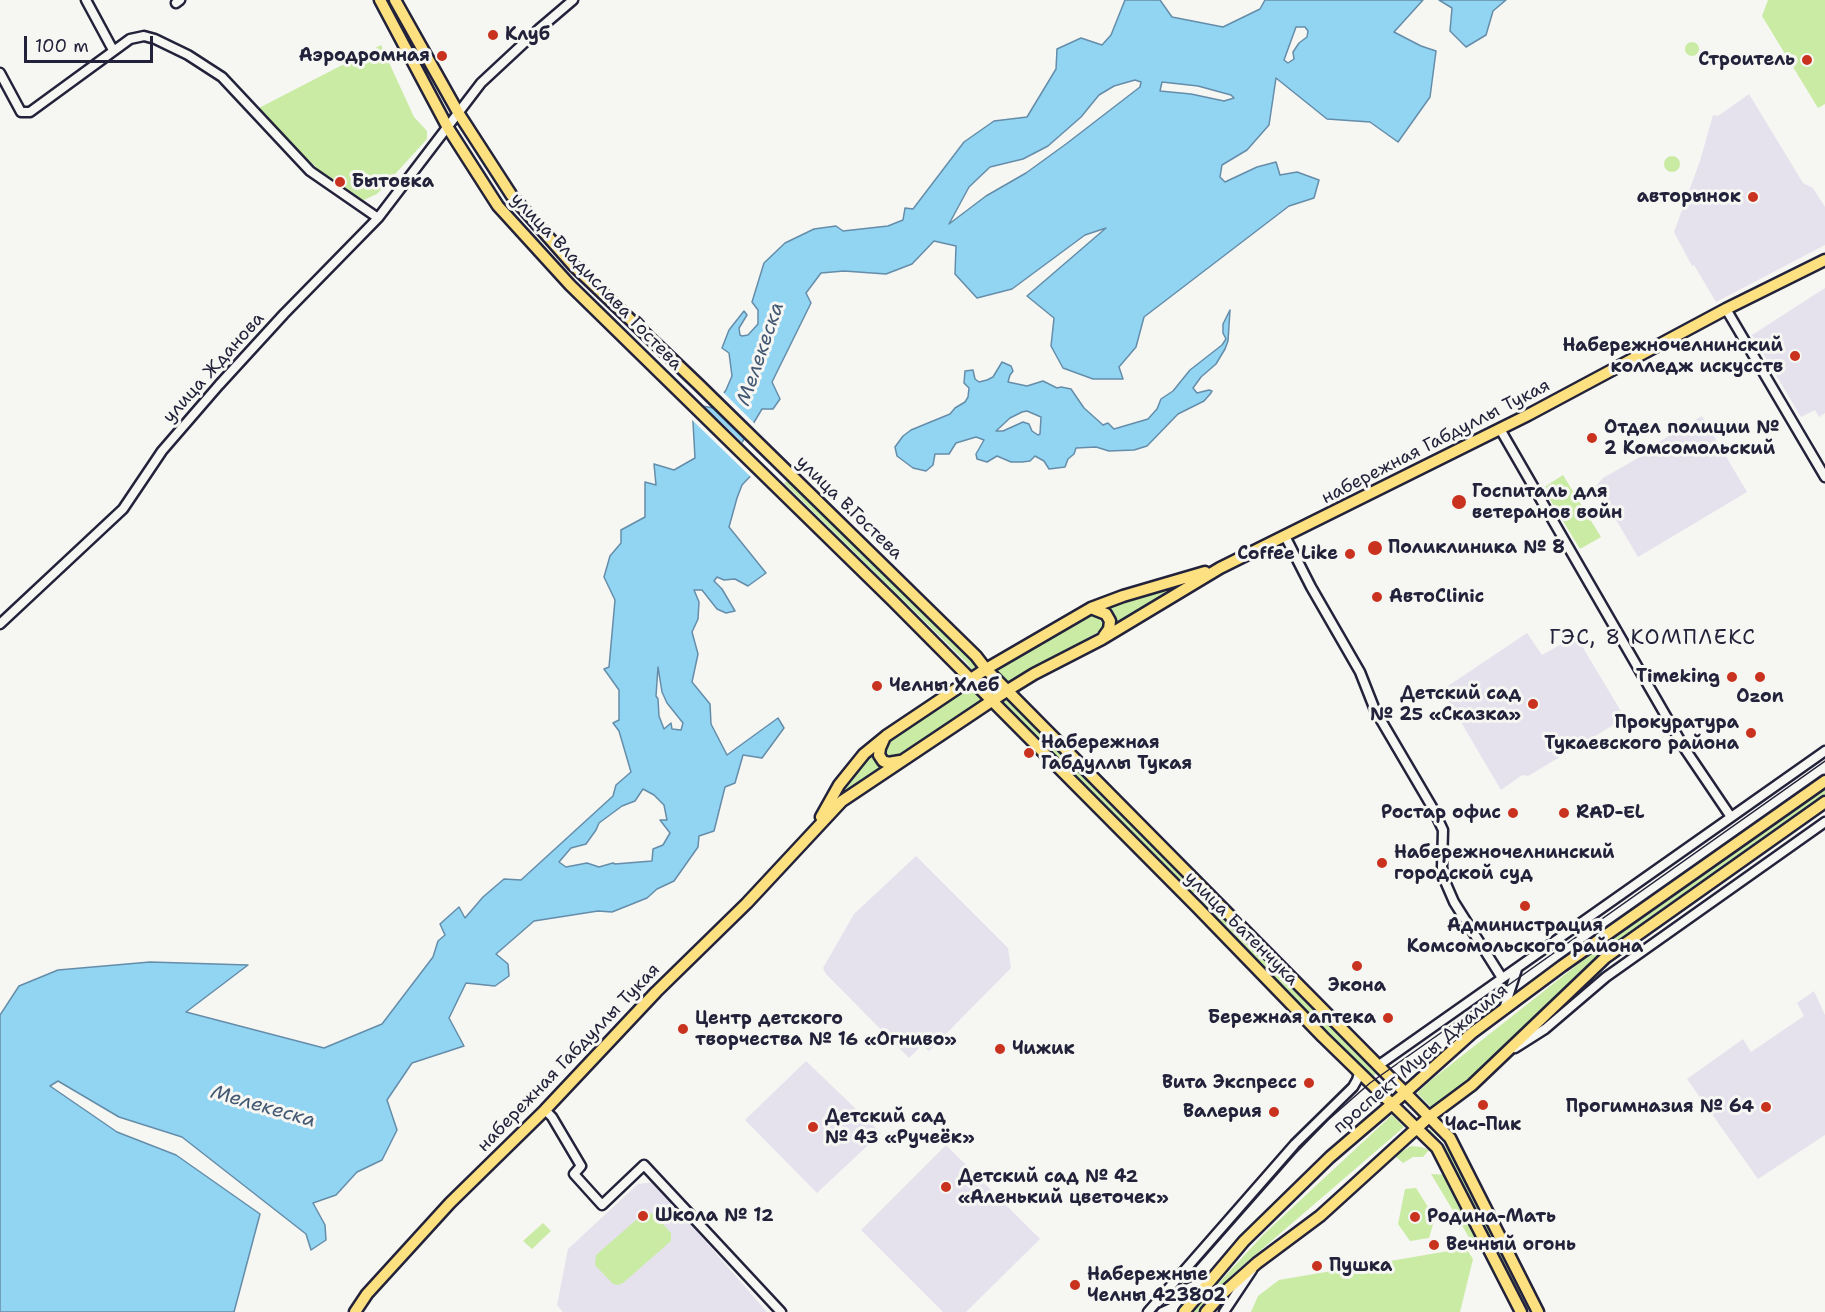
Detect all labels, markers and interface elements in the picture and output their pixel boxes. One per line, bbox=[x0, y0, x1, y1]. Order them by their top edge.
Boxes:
scale bar bbox=[27, 24, 156, 62]
place label: Клуб bbox=[505, 24, 550, 46]
marker: Клуб bbox=[486, 28, 500, 42]
text: 100 m bbox=[35, 34, 89, 58]
place label: Аэродромная bbox=[299, 45, 430, 67]
marker: Аэродромная bbox=[435, 49, 449, 63]
place label: Строитель bbox=[1698, 49, 1795, 71]
marker: Строитель bbox=[1800, 53, 1814, 67]
place label: Бытовка bbox=[352, 171, 434, 193]
marker: Бытовка bbox=[333, 175, 347, 189]
place label: авторынок bbox=[1637, 186, 1741, 208]
street label: улица Владислава Гостева bbox=[505, 189, 687, 375]
marker: авторынок bbox=[1746, 190, 1760, 204]
water label: Мелекеска bbox=[732, 299, 790, 409]
street label: улица Жданова bbox=[159, 308, 269, 428]
place label: Набережночелнинский колледж искусств bbox=[1562, 335, 1783, 378]
marker: Набережночелнинский колледж искусств bbox=[1788, 349, 1802, 363]
street label: набережная Габдуллы Тукая bbox=[1318, 375, 1554, 509]
place label: Отдел полиции № 2 Комсомольский bbox=[1604, 417, 1779, 460]
marker: Отдел полиции № 2 Комсомольский bbox=[1585, 431, 1599, 445]
street label: улица В.Гостева bbox=[791, 452, 907, 564]
place label: Госпиталь для ветеранов войн bbox=[1472, 481, 1622, 524]
marker: Госпиталь для ветеранов войн bbox=[1450, 493, 1468, 511]
place label: Поликлиника № 8 bbox=[1388, 537, 1565, 559]
marker: Поликлиника № 8 bbox=[1366, 539, 1384, 557]
place label: Coffee Like bbox=[1237, 543, 1338, 565]
marker: Coffee Like bbox=[1343, 547, 1357, 561]
place label: АвтоClinic bbox=[1389, 586, 1484, 608]
marker: АвтоClinic bbox=[1370, 590, 1384, 604]
district label: ГЭС, 8 КОМПЛЕКС bbox=[1549, 626, 1757, 652]
place label: Timeking bbox=[1636, 666, 1720, 688]
marker: Timeking bbox=[1725, 670, 1739, 684]
marker: Ozon bbox=[1753, 670, 1767, 684]
place label: Челны Хлеб bbox=[889, 675, 999, 697]
marker: Челны Хлеб bbox=[870, 679, 884, 693]
place label: Детский сад № 25 «Сказка» bbox=[1370, 683, 1521, 726]
place label: Ozon bbox=[1736, 686, 1784, 708]
marker: Детский сад № 25 «Сказка» bbox=[1526, 697, 1540, 711]
place label: Прокуратура Тукаевского района bbox=[1544, 712, 1739, 754]
marker: Прокуратура Тукаевского района bbox=[1744, 726, 1758, 740]
place label: Набережная Габдуллы Тукая bbox=[1041, 732, 1192, 774]
marker: Набережная Габдуллы Тукая bbox=[1022, 746, 1036, 760]
place label: Ростар офис bbox=[1381, 802, 1501, 824]
place label: RAD-EL bbox=[1576, 802, 1644, 824]
marker: Ростар офис bbox=[1506, 806, 1520, 820]
marker: RAD-EL bbox=[1557, 806, 1571, 820]
place label: Набережночелнинский городской суд bbox=[1394, 842, 1615, 884]
marker: Набережночелнинский городской суд bbox=[1375, 856, 1389, 870]
street label: улица Батенчука bbox=[1180, 868, 1302, 990]
marker: Администрация Комсомольского района bbox=[1518, 899, 1532, 913]
place label: Администрация Комсомольского района bbox=[1407, 915, 1643, 958]
street label: набережная Габдуллы Тукая bbox=[473, 959, 665, 1157]
marker: Экона bbox=[1350, 959, 1364, 973]
place label: Экона bbox=[1328, 975, 1386, 997]
street label: проспект Мусы Джалиля bbox=[1329, 980, 1513, 1138]
place label: Бережная аптека bbox=[1208, 1007, 1376, 1029]
place label: Центр детского творчества № 16 «Огниво» bbox=[695, 1008, 957, 1050]
marker: Бережная аптека bbox=[1381, 1011, 1395, 1025]
marker: Центр детского творчества № 16 «Огниво» bbox=[676, 1022, 690, 1036]
place label: Чижик bbox=[1012, 1038, 1075, 1060]
marker: Чижик bbox=[993, 1042, 1007, 1056]
place label: Вита Экспресс bbox=[1162, 1072, 1297, 1094]
marker: Вита Экспресс bbox=[1302, 1076, 1316, 1090]
water label: Мелекеска bbox=[208, 1081, 318, 1133]
place label: Прогимназия № 64 bbox=[1566, 1096, 1754, 1118]
marker: Час-Пик bbox=[1476, 1098, 1490, 1112]
marker: Прогимназия № 64 bbox=[1759, 1100, 1773, 1114]
place label: Валерия bbox=[1183, 1101, 1262, 1123]
marker: Валерия bbox=[1267, 1105, 1281, 1119]
place label: Детский сад № 43 «Ручеёк» bbox=[825, 1106, 975, 1148]
place label: Час-Пик bbox=[1445, 1114, 1521, 1136]
marker: Детский сад № 43 «Ручеёк» bbox=[806, 1120, 820, 1134]
place label: Детский сад № 42 «Аленький цветочек» bbox=[958, 1166, 1169, 1208]
marker: Детский сад № 42 «Аленький цветочек» bbox=[939, 1180, 953, 1194]
place label: Школа № 12 bbox=[655, 1205, 774, 1227]
place label: Родина-Мать bbox=[1427, 1206, 1556, 1228]
marker: Школа № 12 bbox=[636, 1209, 650, 1223]
marker: Родина-Мать bbox=[1408, 1210, 1422, 1224]
place label: Вечный огонь bbox=[1446, 1234, 1576, 1256]
marker: Вечный огонь bbox=[1427, 1238, 1441, 1252]
place label: Пушка bbox=[1329, 1255, 1392, 1277]
marker: Пушка bbox=[1310, 1259, 1324, 1273]
place label: Набережные Челны 423802 bbox=[1087, 1264, 1226, 1306]
marker: Набережные Челны 423802 bbox=[1068, 1278, 1082, 1292]

